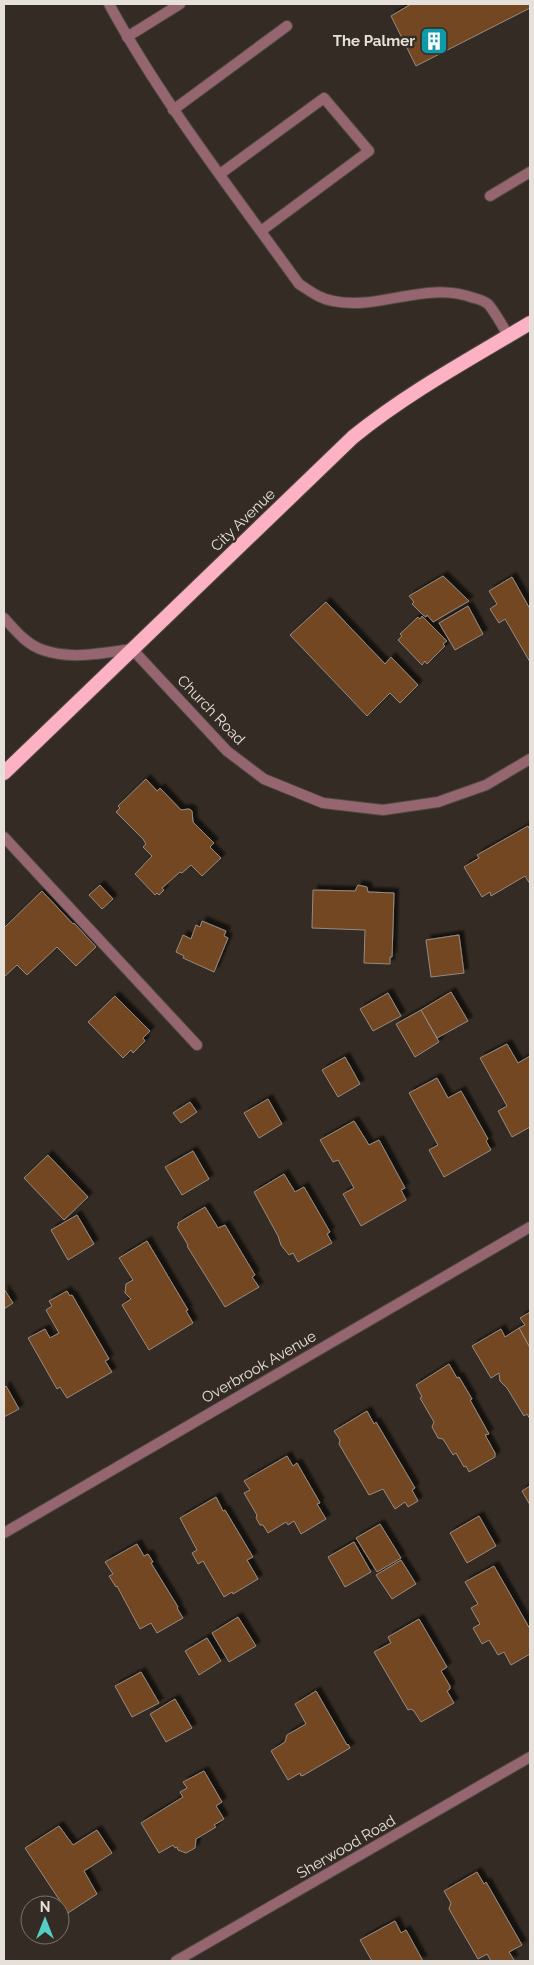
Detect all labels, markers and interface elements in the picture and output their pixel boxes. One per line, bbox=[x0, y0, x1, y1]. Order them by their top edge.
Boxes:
building icon: The Palmer bbox=[419, 26, 449, 56]
place label: The Palmer bbox=[333, 32, 415, 50]
street label: City Avenue bbox=[207, 485, 279, 555]
street label: Church Road bbox=[173, 671, 249, 749]
street label: Overbrook Avenue bbox=[199, 1327, 320, 1407]
street label: Sherwood Road bbox=[294, 1811, 398, 1883]
north arrow bbox=[20, 1895, 70, 1945]
text: N bbox=[40, 1899, 50, 1915]

